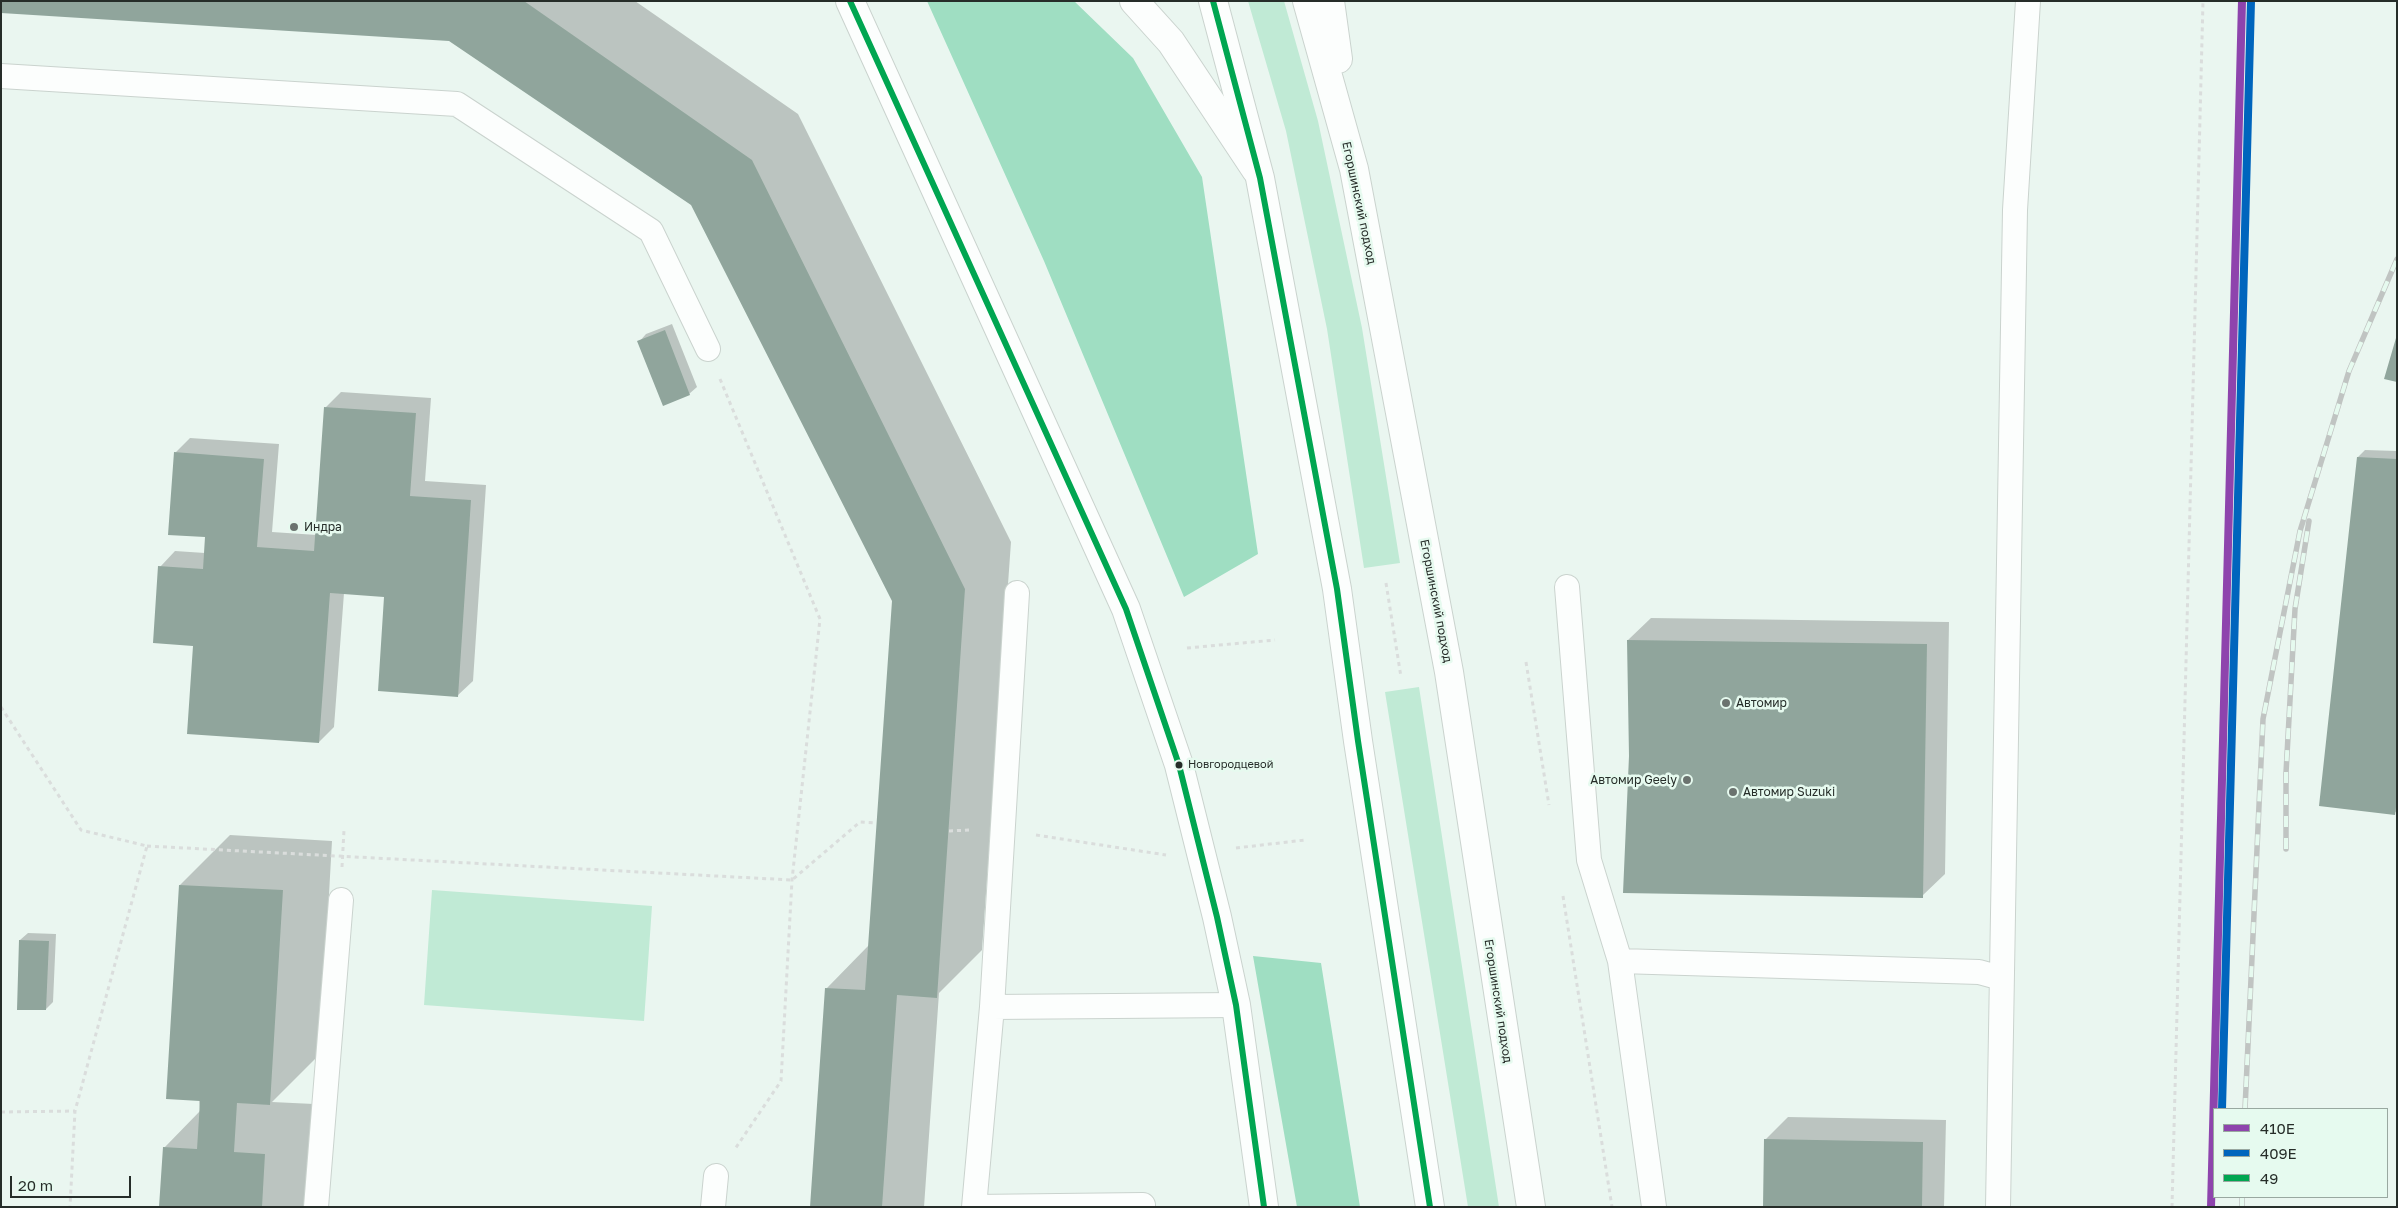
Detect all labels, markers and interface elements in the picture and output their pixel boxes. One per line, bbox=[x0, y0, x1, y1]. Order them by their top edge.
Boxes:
street label: Егоршинский подход bbox=[1339, 140, 1379, 266]
place label: Индра bbox=[304, 520, 342, 534]
marker: Индра bbox=[288, 521, 300, 533]
street label: Егоршинский подход bbox=[1417, 538, 1455, 664]
place label: Автомир bbox=[1736, 696, 1787, 710]
marker: Автомир bbox=[1720, 697, 1732, 709]
place label: Новгородцевой bbox=[1188, 758, 1273, 772]
marker: Новгородцевой bbox=[1174, 760, 1184, 770]
place label: Автомир Geely bbox=[1590, 773, 1677, 787]
marker: Автомир Geely bbox=[1681, 774, 1693, 786]
place label: Автомир Suzuki bbox=[1743, 785, 1835, 799]
marker: Автомир Suzuki bbox=[1727, 786, 1739, 798]
street label: Егоршинский подход bbox=[1481, 938, 1515, 1064]
legend bbox=[2213, 1108, 2388, 1198]
text: 410E bbox=[2260, 1119, 2295, 1137]
text: 409E bbox=[2260, 1144, 2297, 1162]
scale bar bbox=[12, 1166, 134, 1198]
text: 49 bbox=[2260, 1169, 2278, 1187]
text: 20 m bbox=[18, 1176, 53, 1194]

